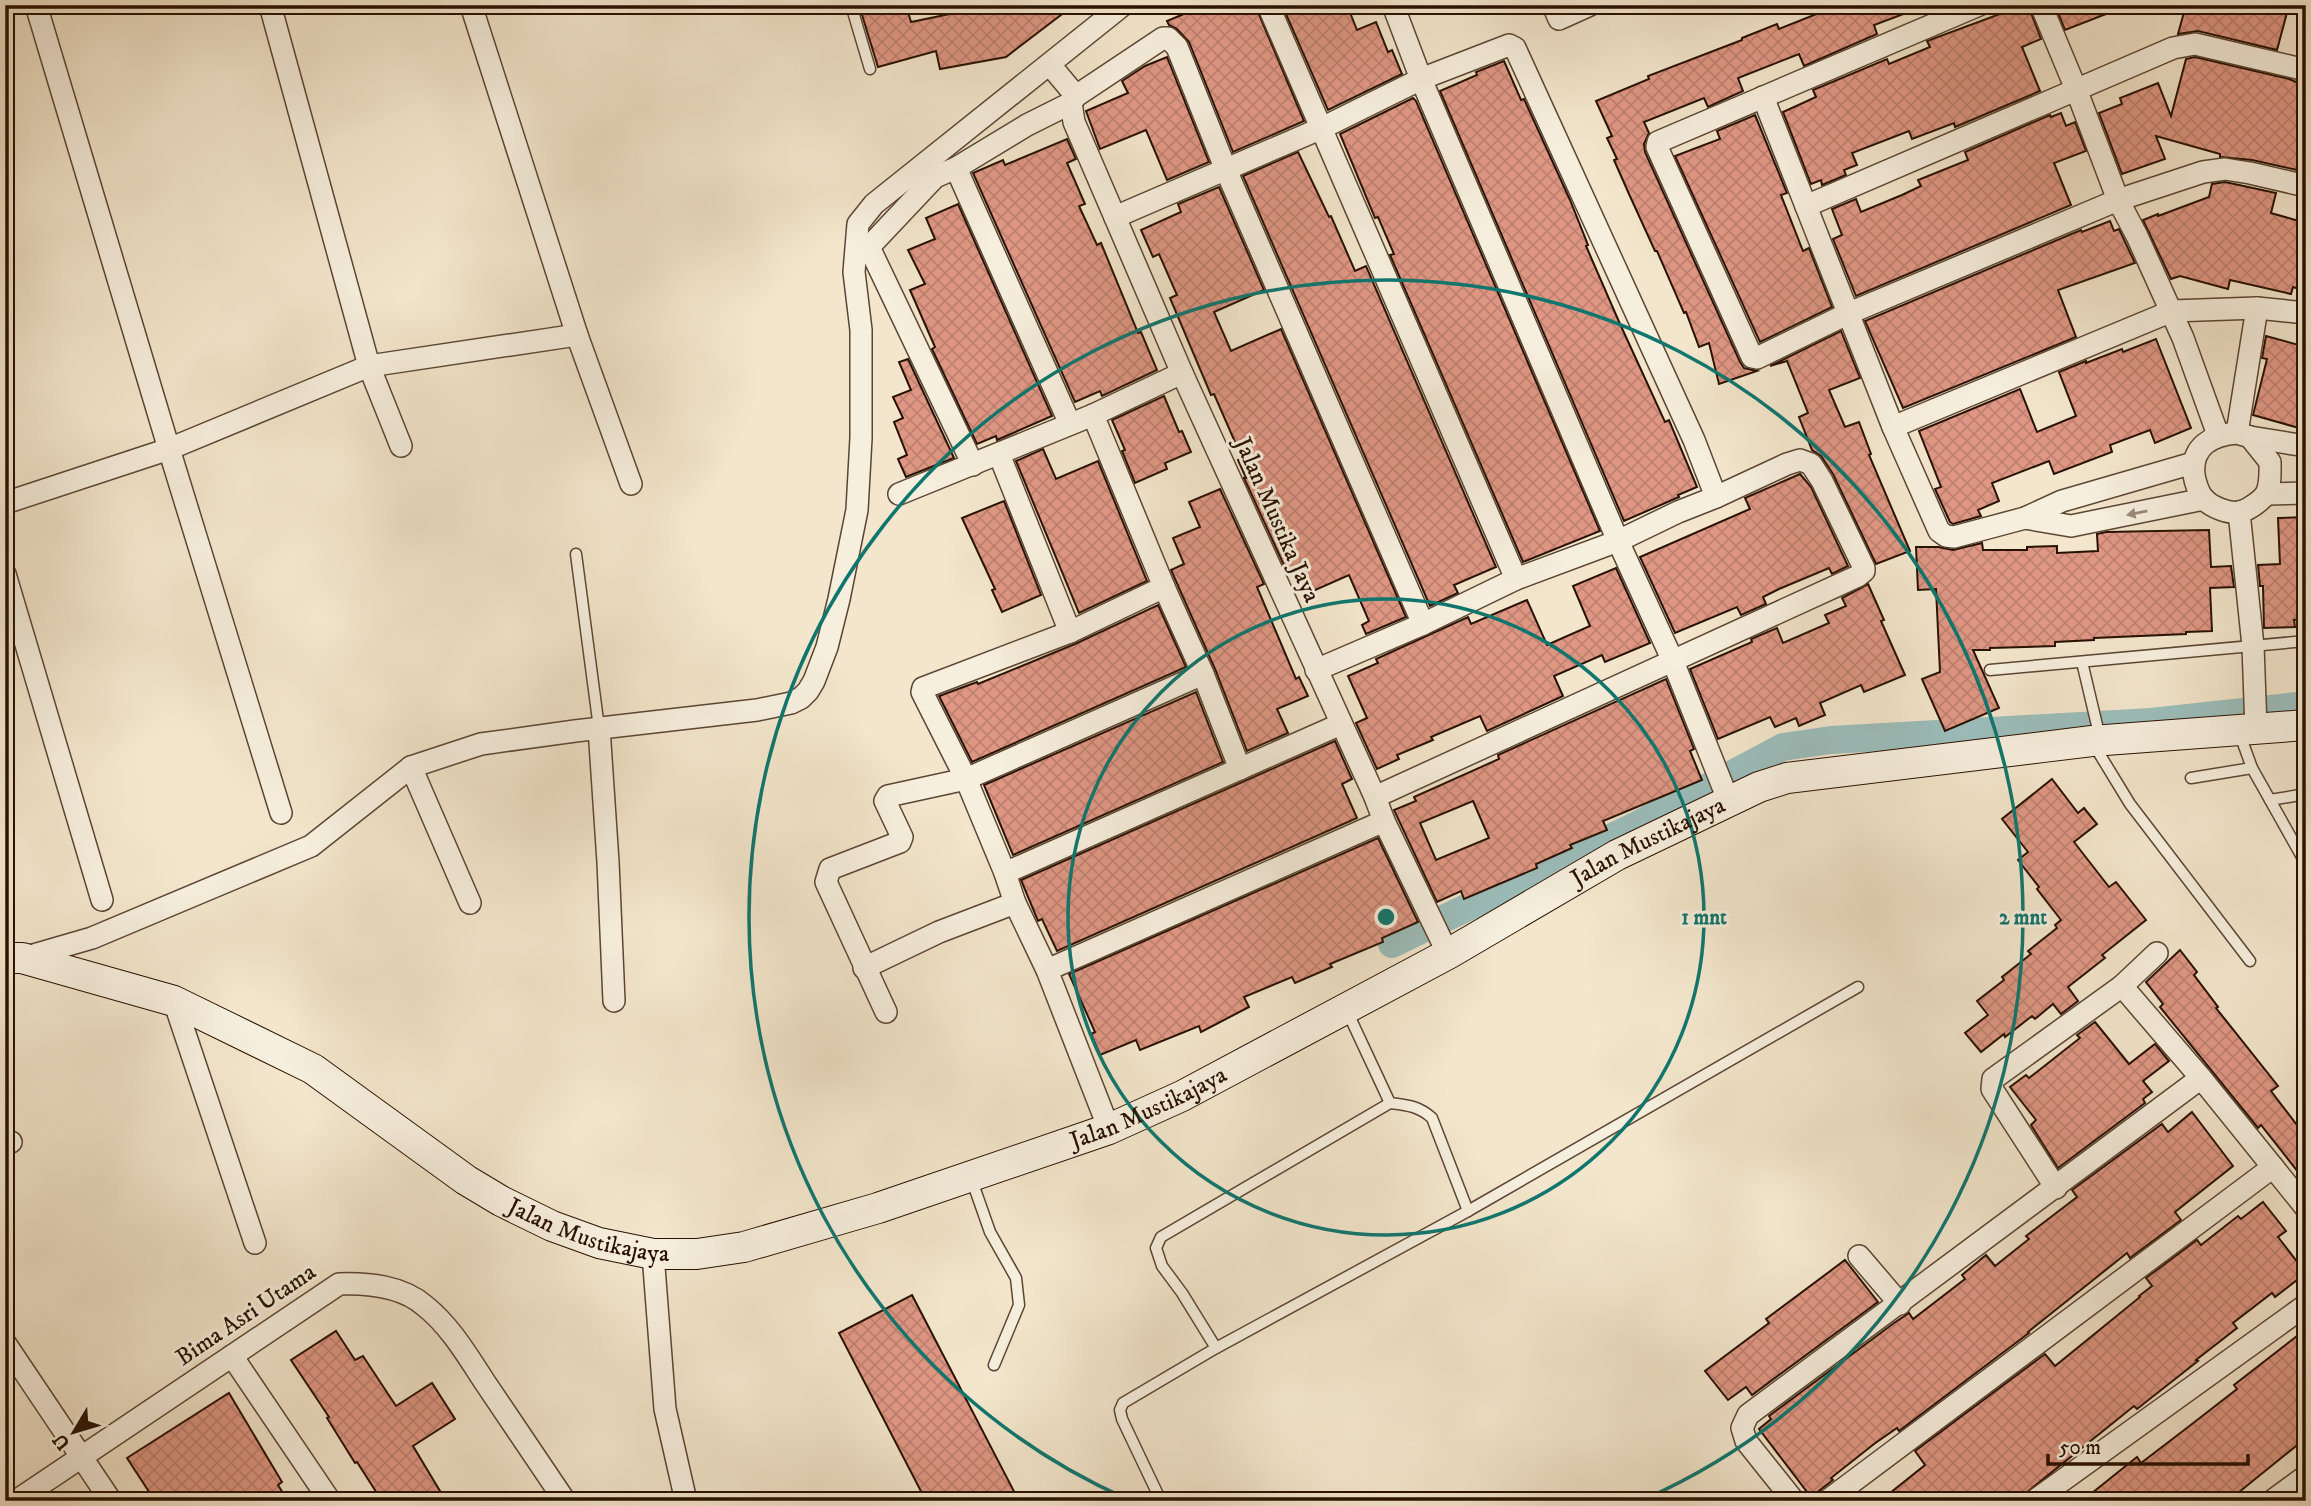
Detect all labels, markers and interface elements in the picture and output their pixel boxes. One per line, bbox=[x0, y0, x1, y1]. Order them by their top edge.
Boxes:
street label: Jalan Mustika Jaya bbox=[1226, 431, 1327, 608]
one-way arrow bbox=[2126, 507, 2148, 518]
street label: Jalan Mustikajaya bbox=[1564, 790, 1731, 895]
centre of rings bbox=[1374, 905, 1398, 929]
text: 1 mnt bbox=[1681, 905, 1727, 931]
text: 2 mnt bbox=[1999, 905, 2047, 931]
street label: Jalan Mustikajaya bbox=[1064, 1059, 1233, 1157]
street label: Jalan Mustikajaya bbox=[501, 1191, 670, 1269]
street label: Bima Asri Utama bbox=[170, 1257, 322, 1373]
north arrow bbox=[38, 1398, 108, 1468]
scale bar bbox=[2048, 1422, 2248, 1466]
text: U bbox=[48, 1428, 75, 1454]
text: 50 m bbox=[2059, 1435, 2101, 1461]

